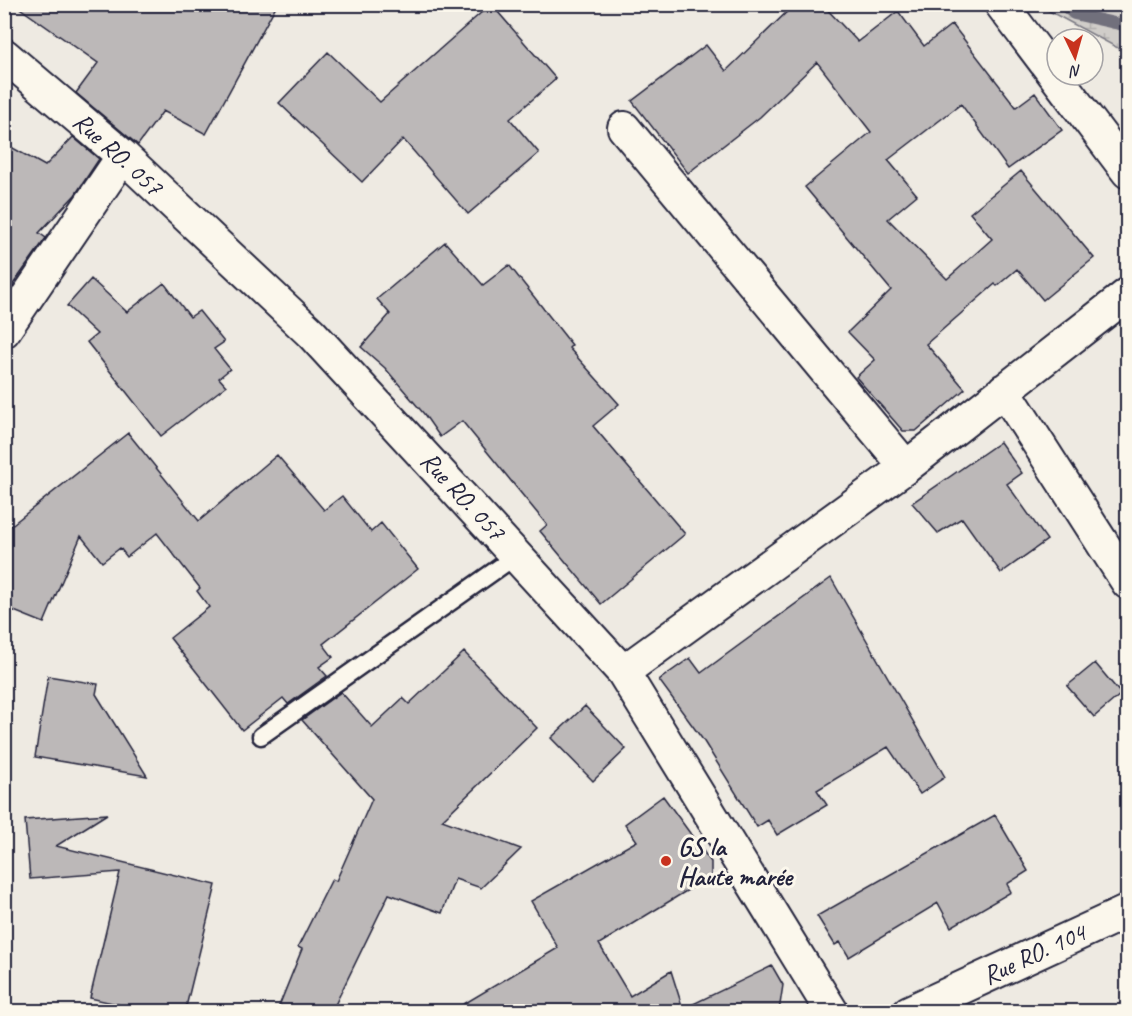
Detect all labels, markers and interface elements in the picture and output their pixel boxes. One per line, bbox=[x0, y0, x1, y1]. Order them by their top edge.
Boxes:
north arrow bbox=[1045, 27, 1105, 87]
text: N bbox=[1067, 61, 1082, 82]
street label: Rue RO. 057 bbox=[66, 105, 171, 204]
street label: Rue RO. 057 bbox=[413, 445, 513, 548]
place label: GS la Haute marée bbox=[678, 830, 794, 893]
marker: GS la Haute marée bbox=[659, 854, 673, 868]
street label: Rue RO. 104 bbox=[977, 915, 1093, 992]

